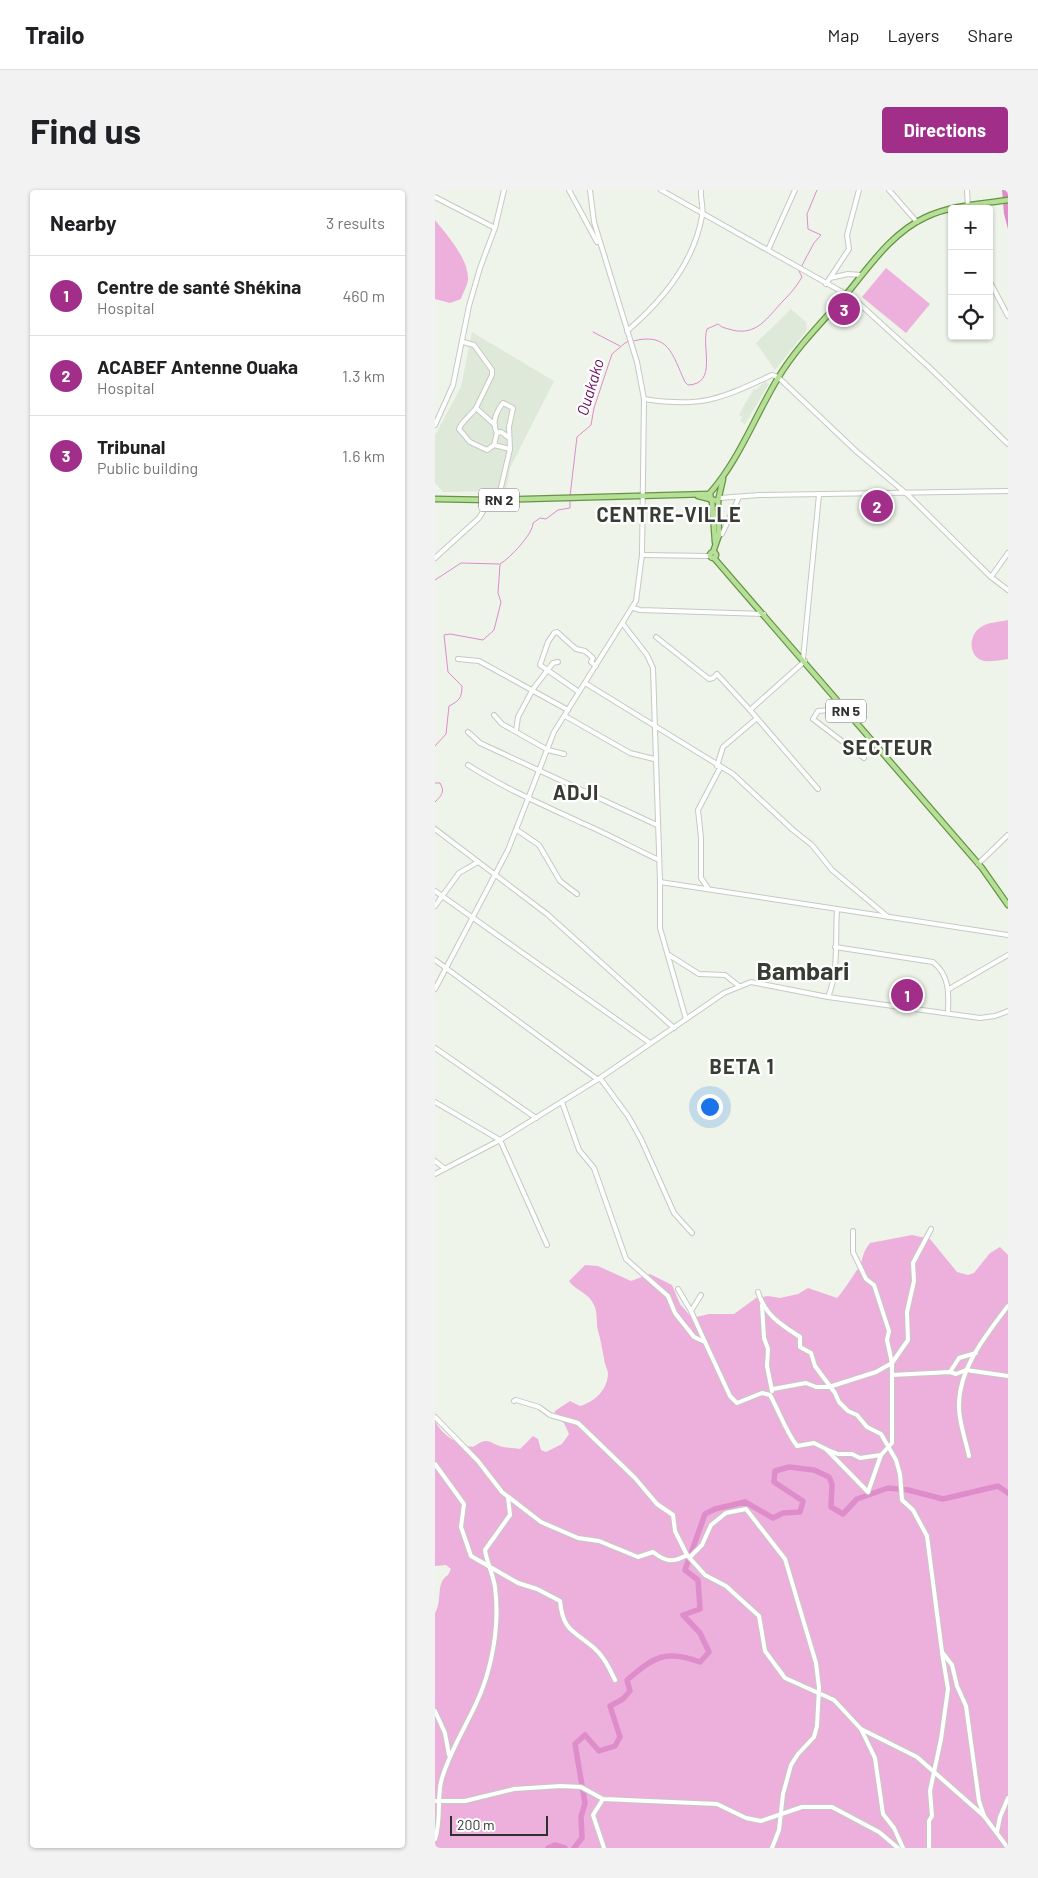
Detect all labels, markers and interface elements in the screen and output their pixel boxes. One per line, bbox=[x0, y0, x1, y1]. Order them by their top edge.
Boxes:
text: Trailo bbox=[25, 20, 85, 49]
text: Map bbox=[827, 24, 859, 46]
text: Layers bbox=[887, 24, 940, 46]
text: Share bbox=[968, 24, 1013, 46]
button: Directions bbox=[882, 107, 1008, 153]
text: Find us bbox=[30, 109, 141, 151]
map controls bbox=[948, 205, 993, 340]
button: + bbox=[948, 205, 993, 250]
text: Nearby bbox=[50, 210, 116, 235]
text: 3 results bbox=[326, 213, 385, 232]
button: − bbox=[948, 250, 993, 295]
text: Centre de santé Shékina bbox=[97, 275, 301, 298]
text: 1 bbox=[63, 286, 69, 305]
text: 460 m bbox=[342, 286, 385, 305]
pin: 3 bbox=[828, 290, 860, 328]
button: locate bbox=[948, 295, 993, 340]
text: Hospital bbox=[97, 298, 154, 317]
text: ACABEF Antenne Ouaka bbox=[97, 355, 298, 378]
water label: Ouakako bbox=[572, 356, 607, 418]
text: 2 bbox=[62, 366, 70, 385]
text: 1.3 km bbox=[342, 366, 385, 385]
text: Hospital bbox=[97, 378, 154, 397]
text: Tribunal bbox=[97, 435, 165, 458]
text: 3 bbox=[62, 446, 70, 465]
text: 1.6 km bbox=[342, 446, 385, 465]
text: Public building bbox=[97, 458, 198, 477]
pin: 2 bbox=[861, 487, 893, 525]
road number: RN 2 bbox=[479, 488, 519, 512]
district label: CENTRE-VILLE bbox=[596, 502, 742, 526]
road number: RN 5 bbox=[826, 700, 866, 722]
district label: SECTEUR bbox=[843, 735, 933, 759]
district label: ADJI bbox=[553, 780, 599, 804]
district label: Bambari bbox=[757, 955, 849, 985]
pin: 1 bbox=[891, 976, 923, 1014]
district label: BETA 1 bbox=[710, 1054, 775, 1078]
your location bbox=[697, 1094, 723, 1120]
scale bar bbox=[450, 1813, 547, 1836]
text: 200 m bbox=[457, 1816, 495, 1833]

